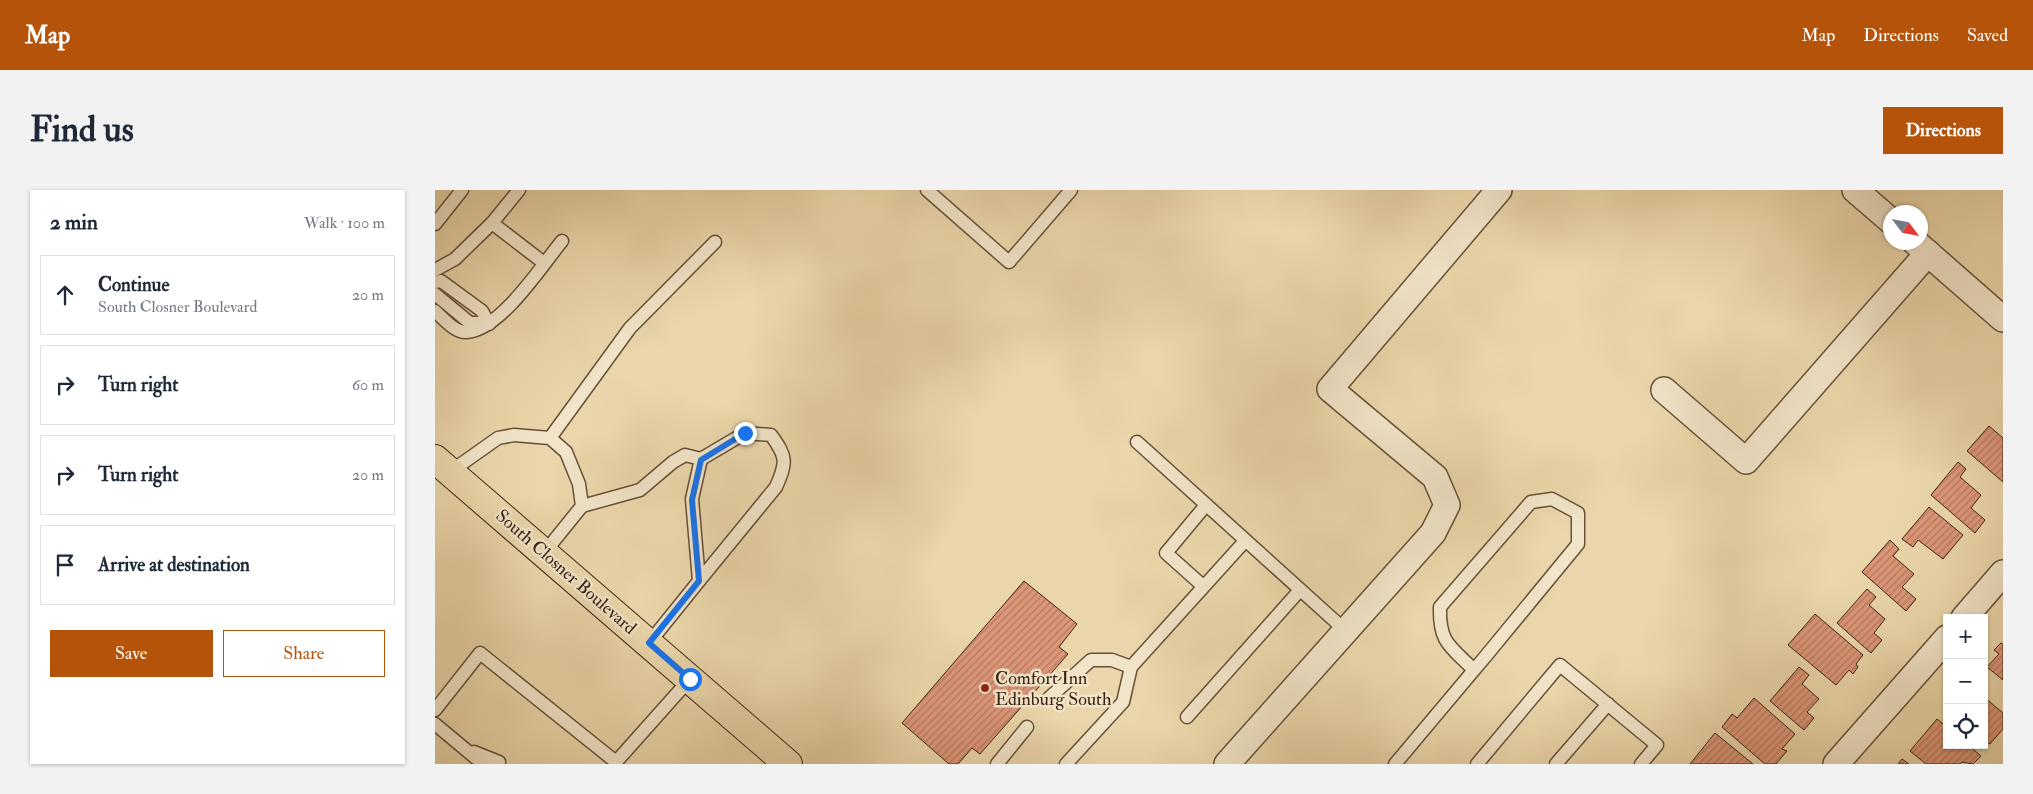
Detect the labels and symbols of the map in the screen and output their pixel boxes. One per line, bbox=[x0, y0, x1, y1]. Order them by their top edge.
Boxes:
north arrow bbox=[1883, 205, 1928, 250]
route end bbox=[734, 422, 757, 445]
street label: South Closner Boulevard bbox=[491, 505, 641, 640]
place label: Comfort Inn Edinburg South bbox=[995, 667, 1112, 711]
route start bbox=[679, 668, 702, 691]
marker: Comfort Inn Edinburg South bbox=[979, 682, 991, 694]

